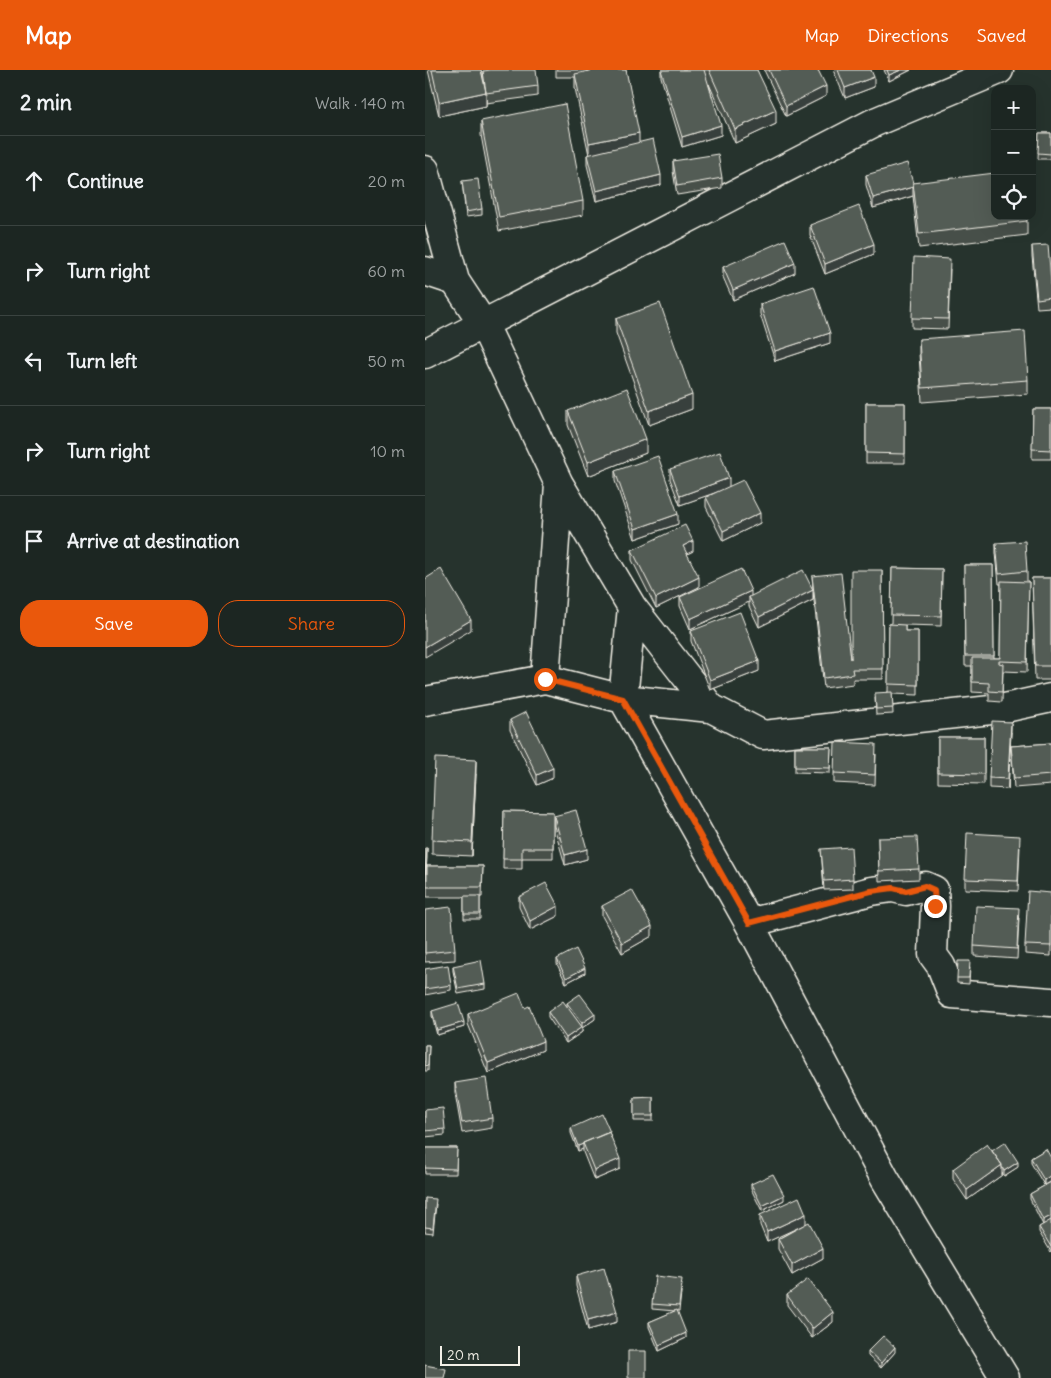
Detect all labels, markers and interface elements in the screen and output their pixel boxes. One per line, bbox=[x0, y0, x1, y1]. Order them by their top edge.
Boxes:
text: Map bbox=[25, 20, 72, 50]
text: Map bbox=[804, 24, 839, 47]
text: Directions bbox=[867, 24, 949, 47]
text: Saved bbox=[977, 24, 1026, 47]
map controls bbox=[991, 85, 1036, 220]
button: + bbox=[991, 85, 1036, 130]
text: 2 min bbox=[20, 89, 72, 116]
text: Walk · 140 m bbox=[315, 93, 405, 113]
button: − bbox=[991, 130, 1036, 175]
icon: ahead bbox=[20, 167, 48, 195]
text: Continue bbox=[67, 169, 144, 193]
text: 20 m bbox=[368, 171, 405, 191]
button: locate bbox=[991, 175, 1036, 220]
icon: right bbox=[20, 257, 48, 285]
text: Turn right bbox=[67, 259, 150, 283]
text: 60 m bbox=[367, 261, 405, 281]
icon: left bbox=[20, 347, 48, 375]
text: Turn left bbox=[67, 349, 137, 373]
text: 50 m bbox=[367, 351, 405, 371]
icon: right bbox=[20, 437, 48, 465]
text: Turn right bbox=[67, 439, 150, 463]
text: 10 m bbox=[370, 441, 405, 461]
icon: arrive bbox=[20, 527, 48, 555]
text: Arrive at destination bbox=[67, 529, 240, 553]
button: Save bbox=[20, 600, 208, 647]
button: Share bbox=[218, 600, 405, 647]
route start bbox=[534, 668, 557, 691]
route end bbox=[924, 895, 947, 918]
scale bar bbox=[440, 1343, 520, 1366]
text: 20 m bbox=[447, 1346, 480, 1364]

